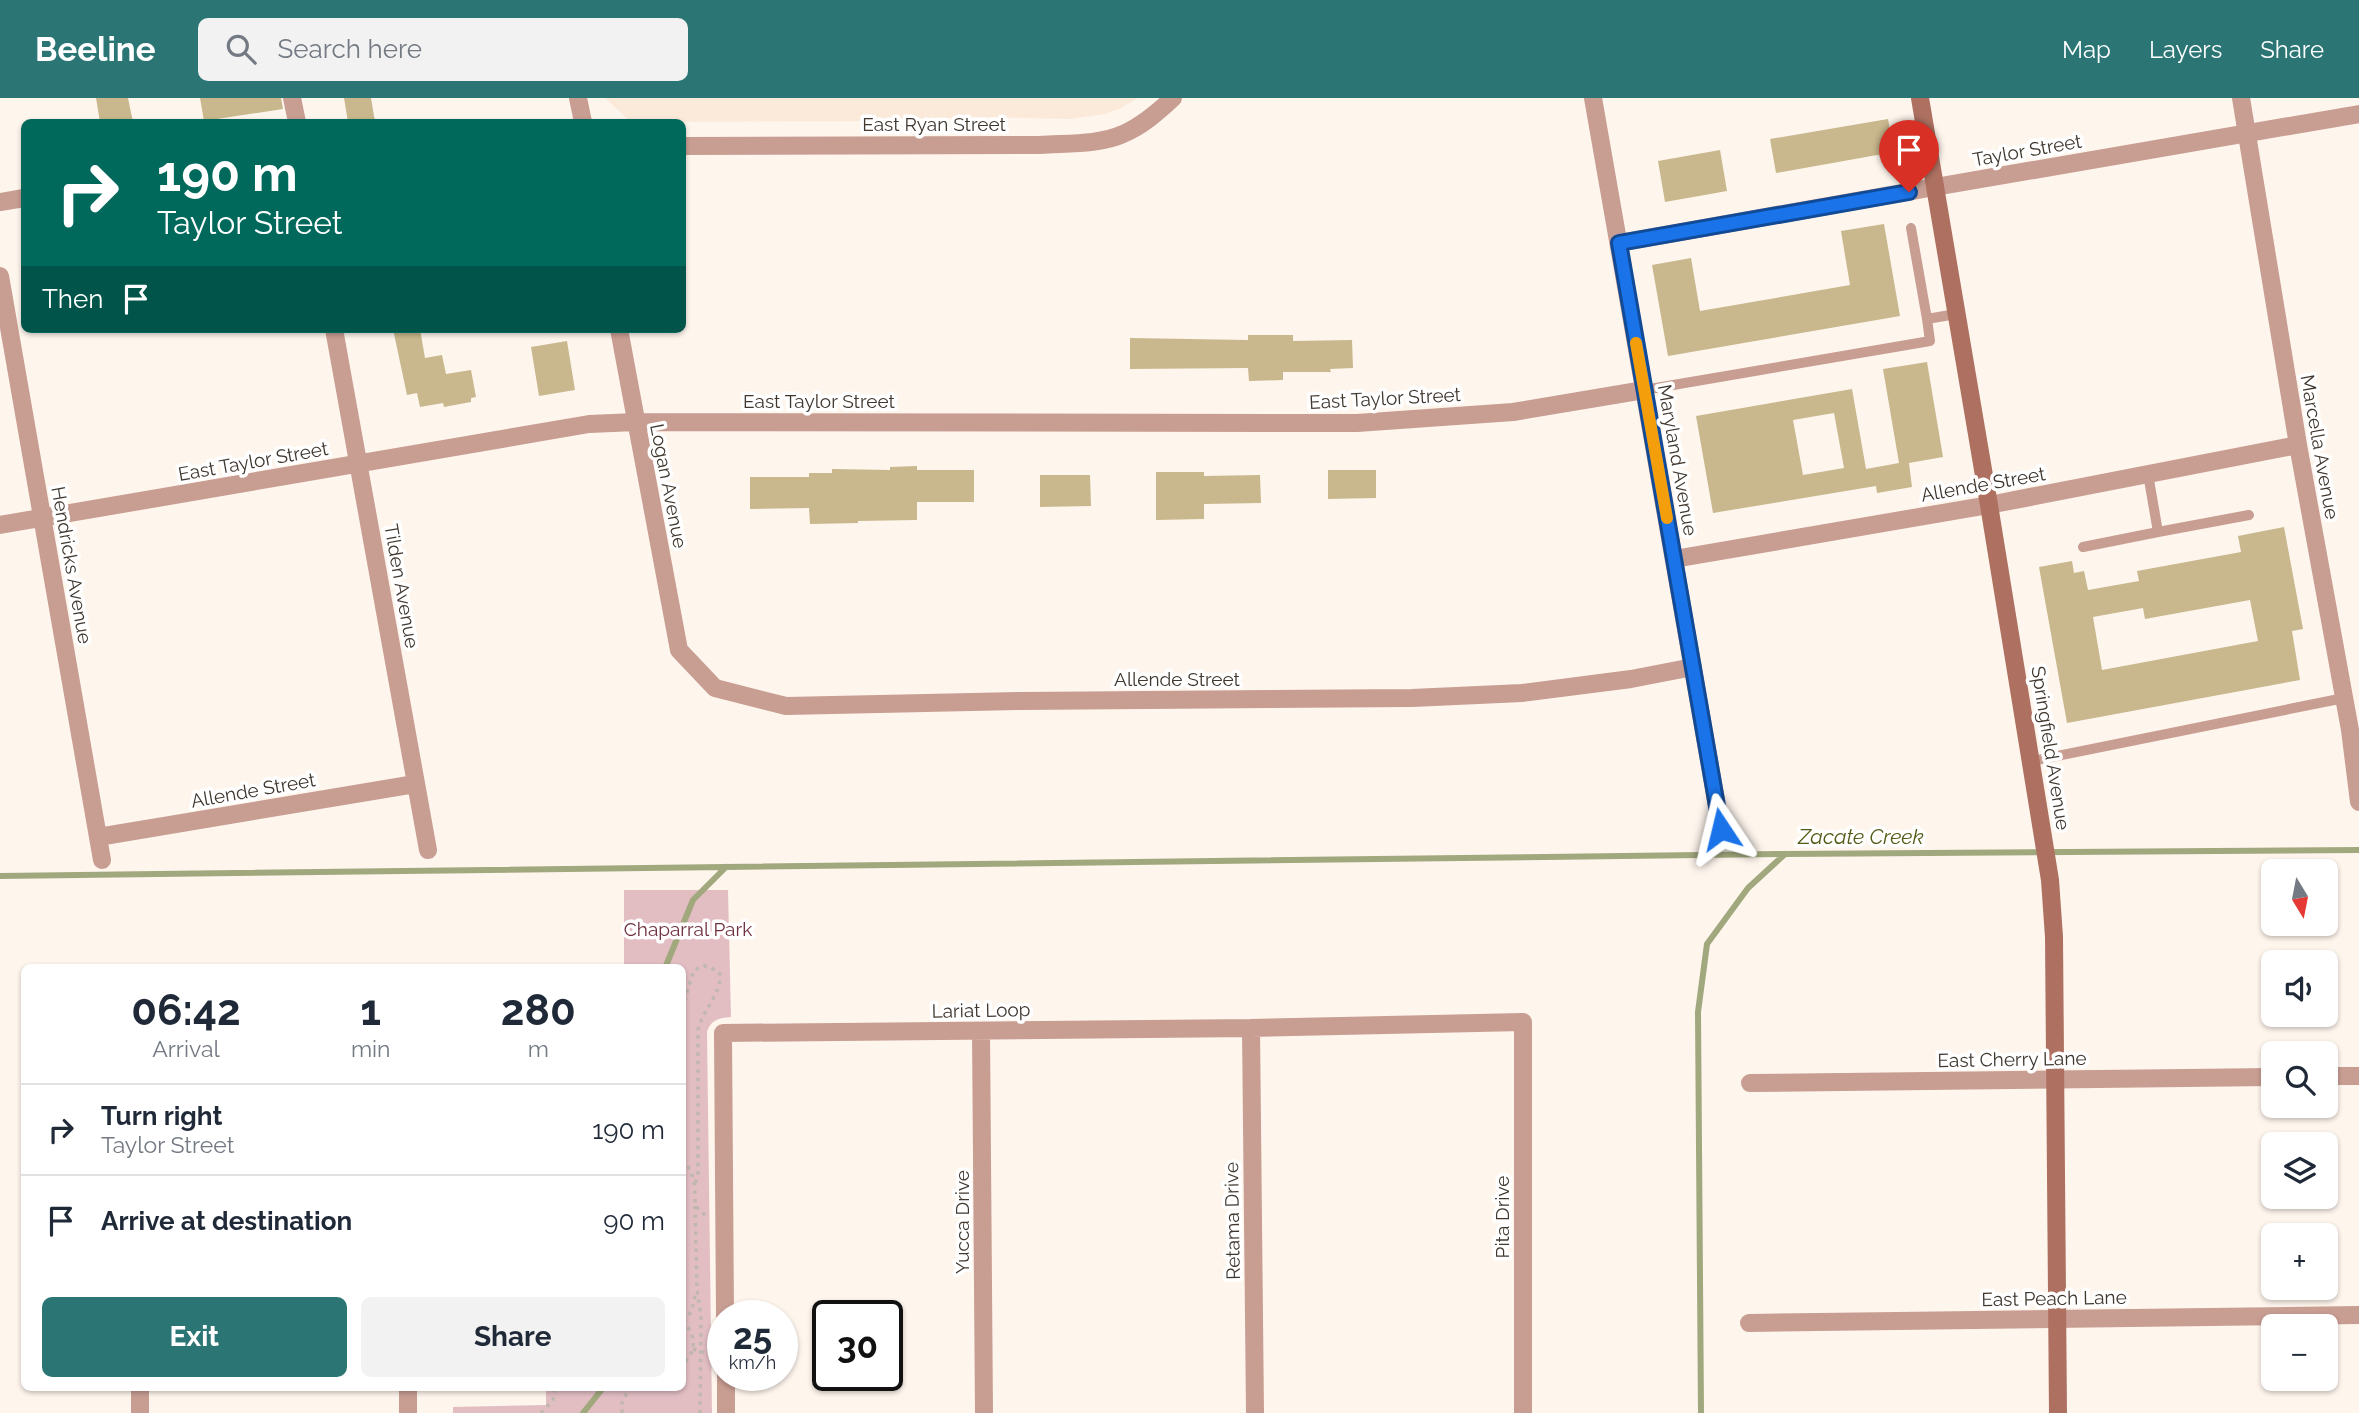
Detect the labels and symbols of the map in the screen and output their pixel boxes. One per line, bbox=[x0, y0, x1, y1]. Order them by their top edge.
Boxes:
street label: East Ryan Street bbox=[862, 113, 1006, 135]
pin bbox=[1879, 120, 1939, 192]
street label: Taylor Street bbox=[1971, 129, 2084, 170]
street label: Marcella Avenue bbox=[2296, 373, 2344, 521]
street label: East Taylor Street bbox=[1309, 383, 1462, 413]
street label: Maryland Avenue bbox=[1654, 383, 1702, 537]
street label: East Taylor Street bbox=[743, 390, 896, 412]
street label: Logan Avenue bbox=[646, 422, 692, 550]
street label: East Taylor Street bbox=[176, 437, 330, 485]
street label: Allende Street bbox=[1919, 462, 2048, 506]
street label: Hendricks Avenue bbox=[47, 485, 97, 645]
street label: Tilden Avenue bbox=[380, 522, 424, 650]
street label: Springfield Avenue bbox=[2027, 665, 2075, 831]
street label: Allende Street bbox=[1114, 668, 1241, 690]
street label: Allende Street bbox=[189, 768, 318, 812]
position arrow bbox=[1684, 792, 1758, 866]
water label: Zacate Creek bbox=[1797, 824, 1924, 849]
north arrow bbox=[2261, 859, 2338, 936]
park label: Chaparral Park bbox=[624, 918, 752, 940]
street label: Lariat Loop bbox=[931, 998, 1031, 1022]
street label: East Cherry Lane bbox=[1937, 1047, 2087, 1071]
street label: Retama Drive bbox=[1220, 1162, 1244, 1280]
street label: Yucca Drive bbox=[951, 1170, 973, 1274]
street label: Pita Drive bbox=[1491, 1176, 1513, 1258]
street label: East Peach Lane bbox=[1981, 1286, 2127, 1310]
speed limit sign: 30 bbox=[812, 1300, 903, 1391]

